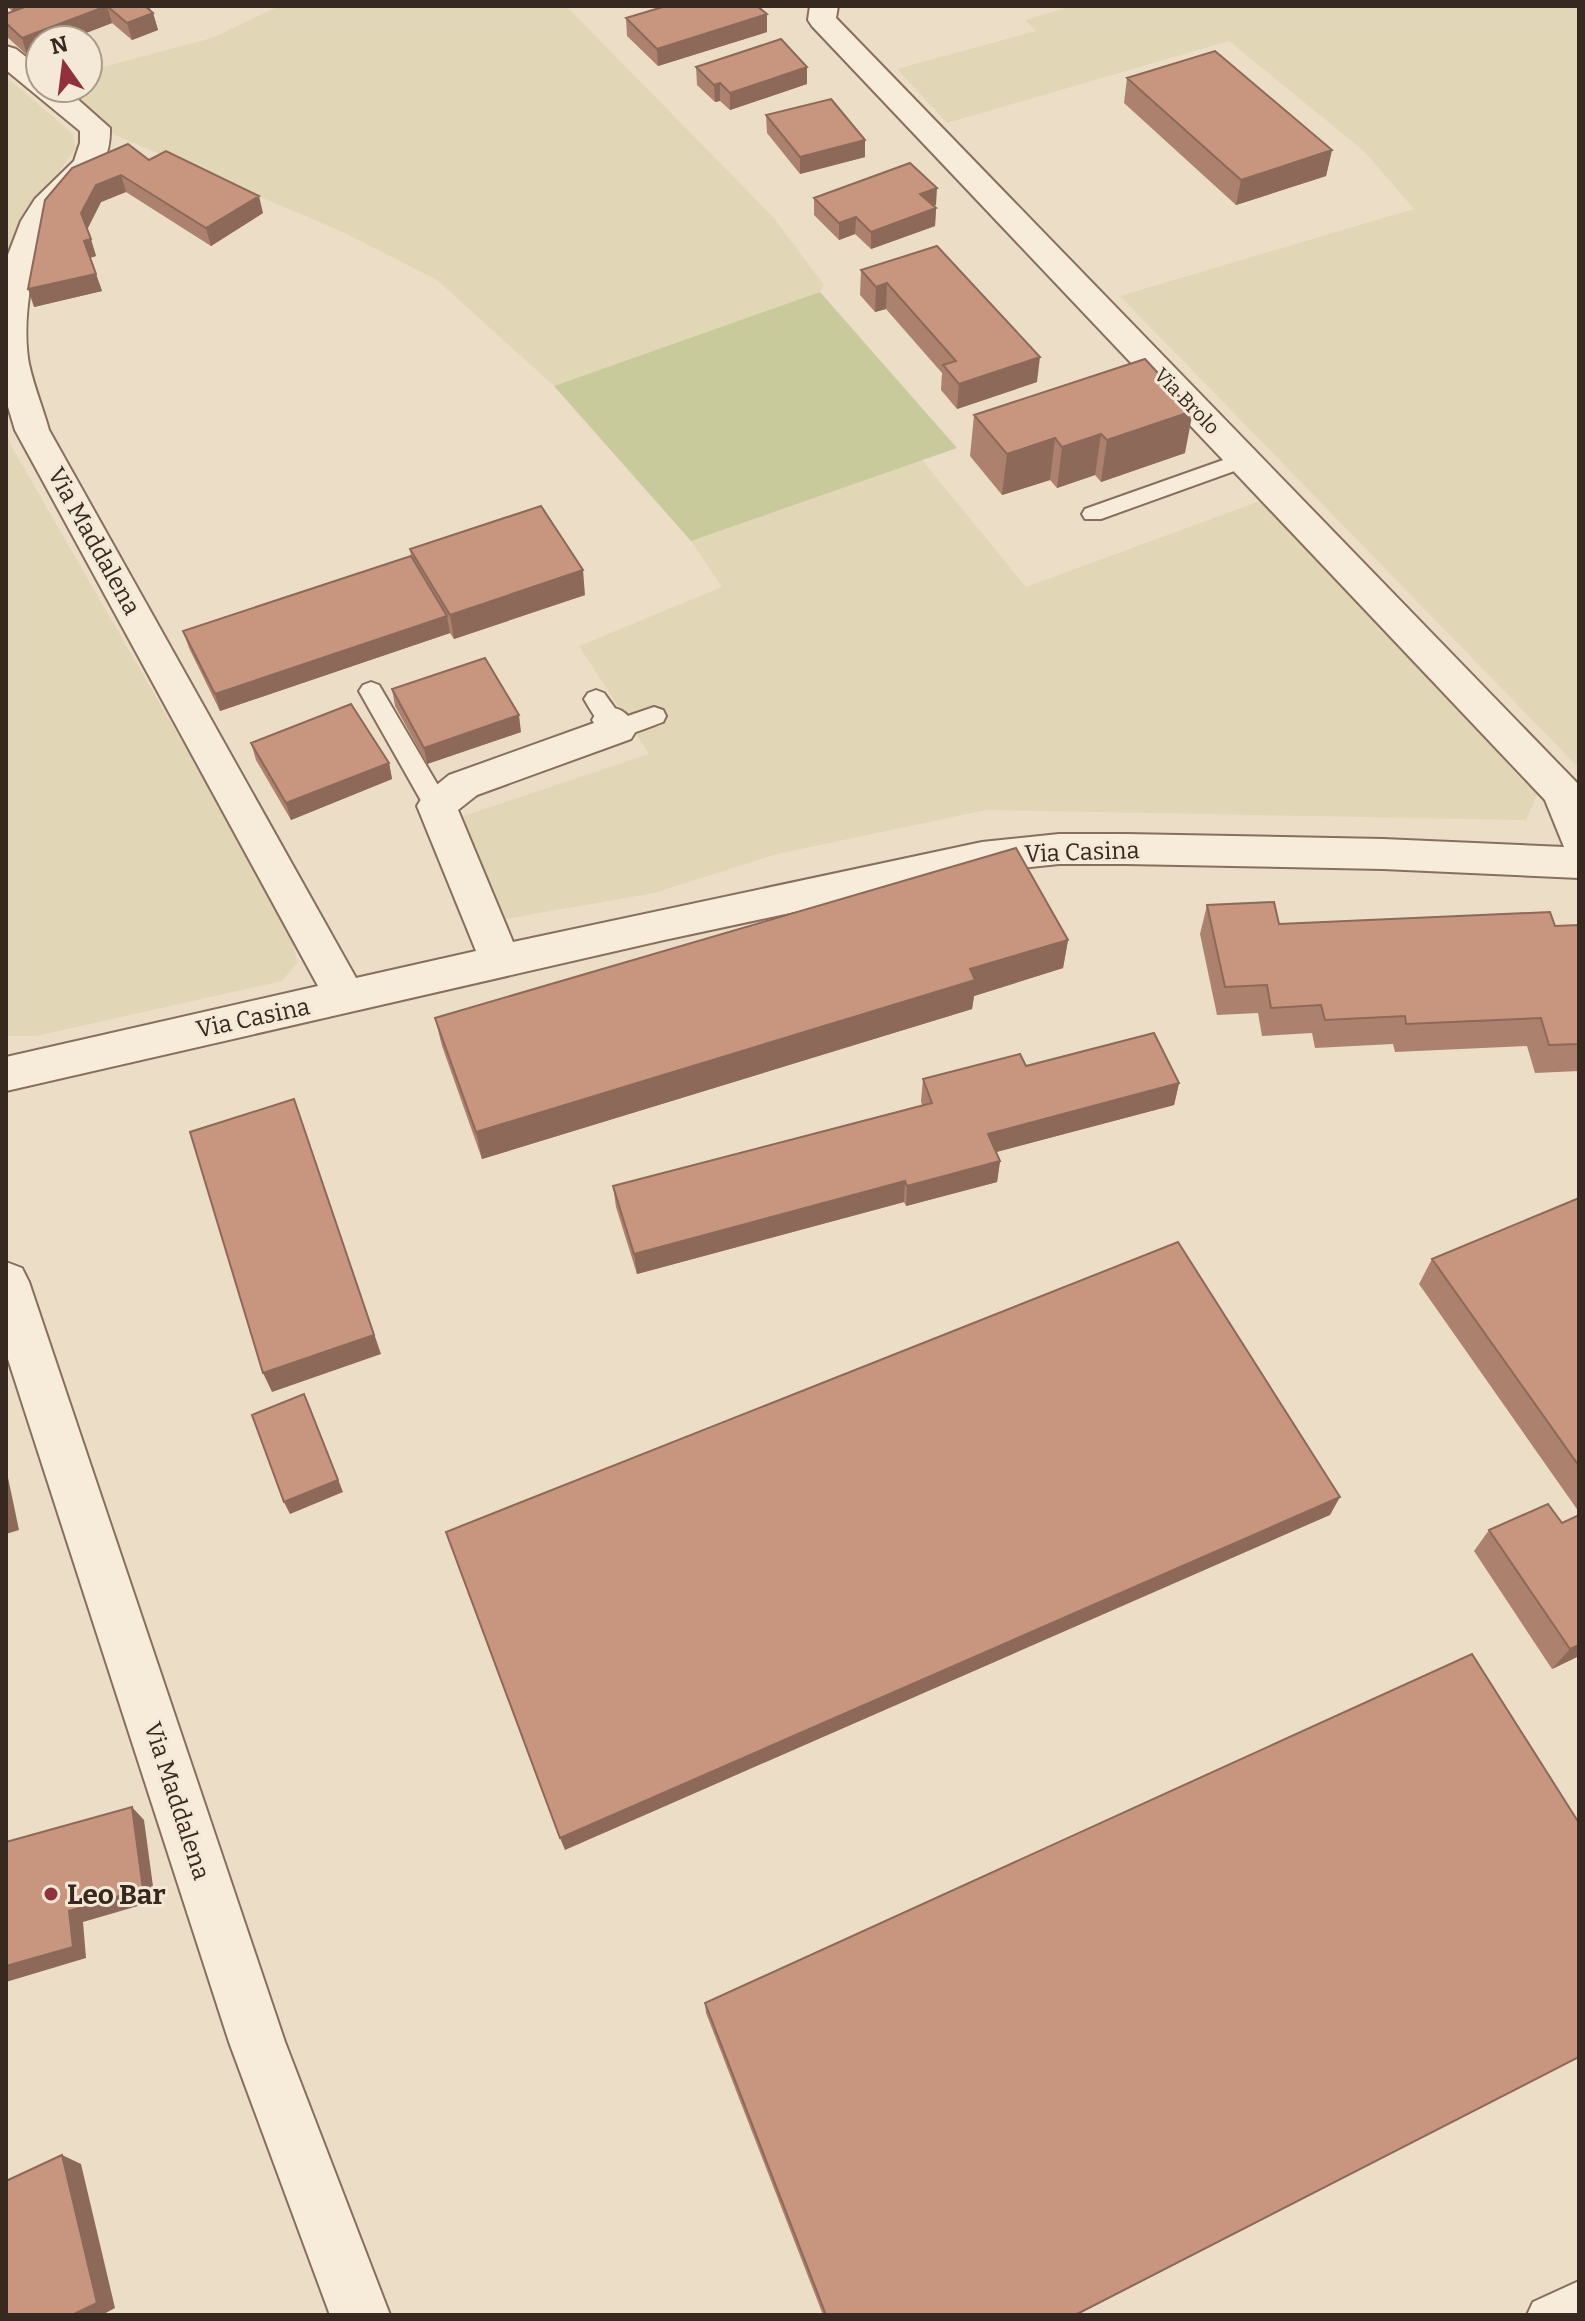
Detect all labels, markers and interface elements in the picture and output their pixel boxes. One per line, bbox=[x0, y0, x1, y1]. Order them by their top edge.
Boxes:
north arrow bbox=[24, 24, 104, 104]
text: N bbox=[48, 30, 71, 60]
street label: Via Brolo bbox=[1149, 363, 1225, 439]
street label: Via Maddalena bbox=[42, 462, 146, 620]
street label: Via Casina bbox=[1024, 836, 1140, 868]
street label: Via Casina bbox=[194, 992, 312, 1044]
street label: Via Maddalena bbox=[138, 1719, 216, 1883]
place label: Leo Bar bbox=[67, 1878, 166, 1911]
marker: Leo Bar bbox=[42, 1885, 60, 1903]

